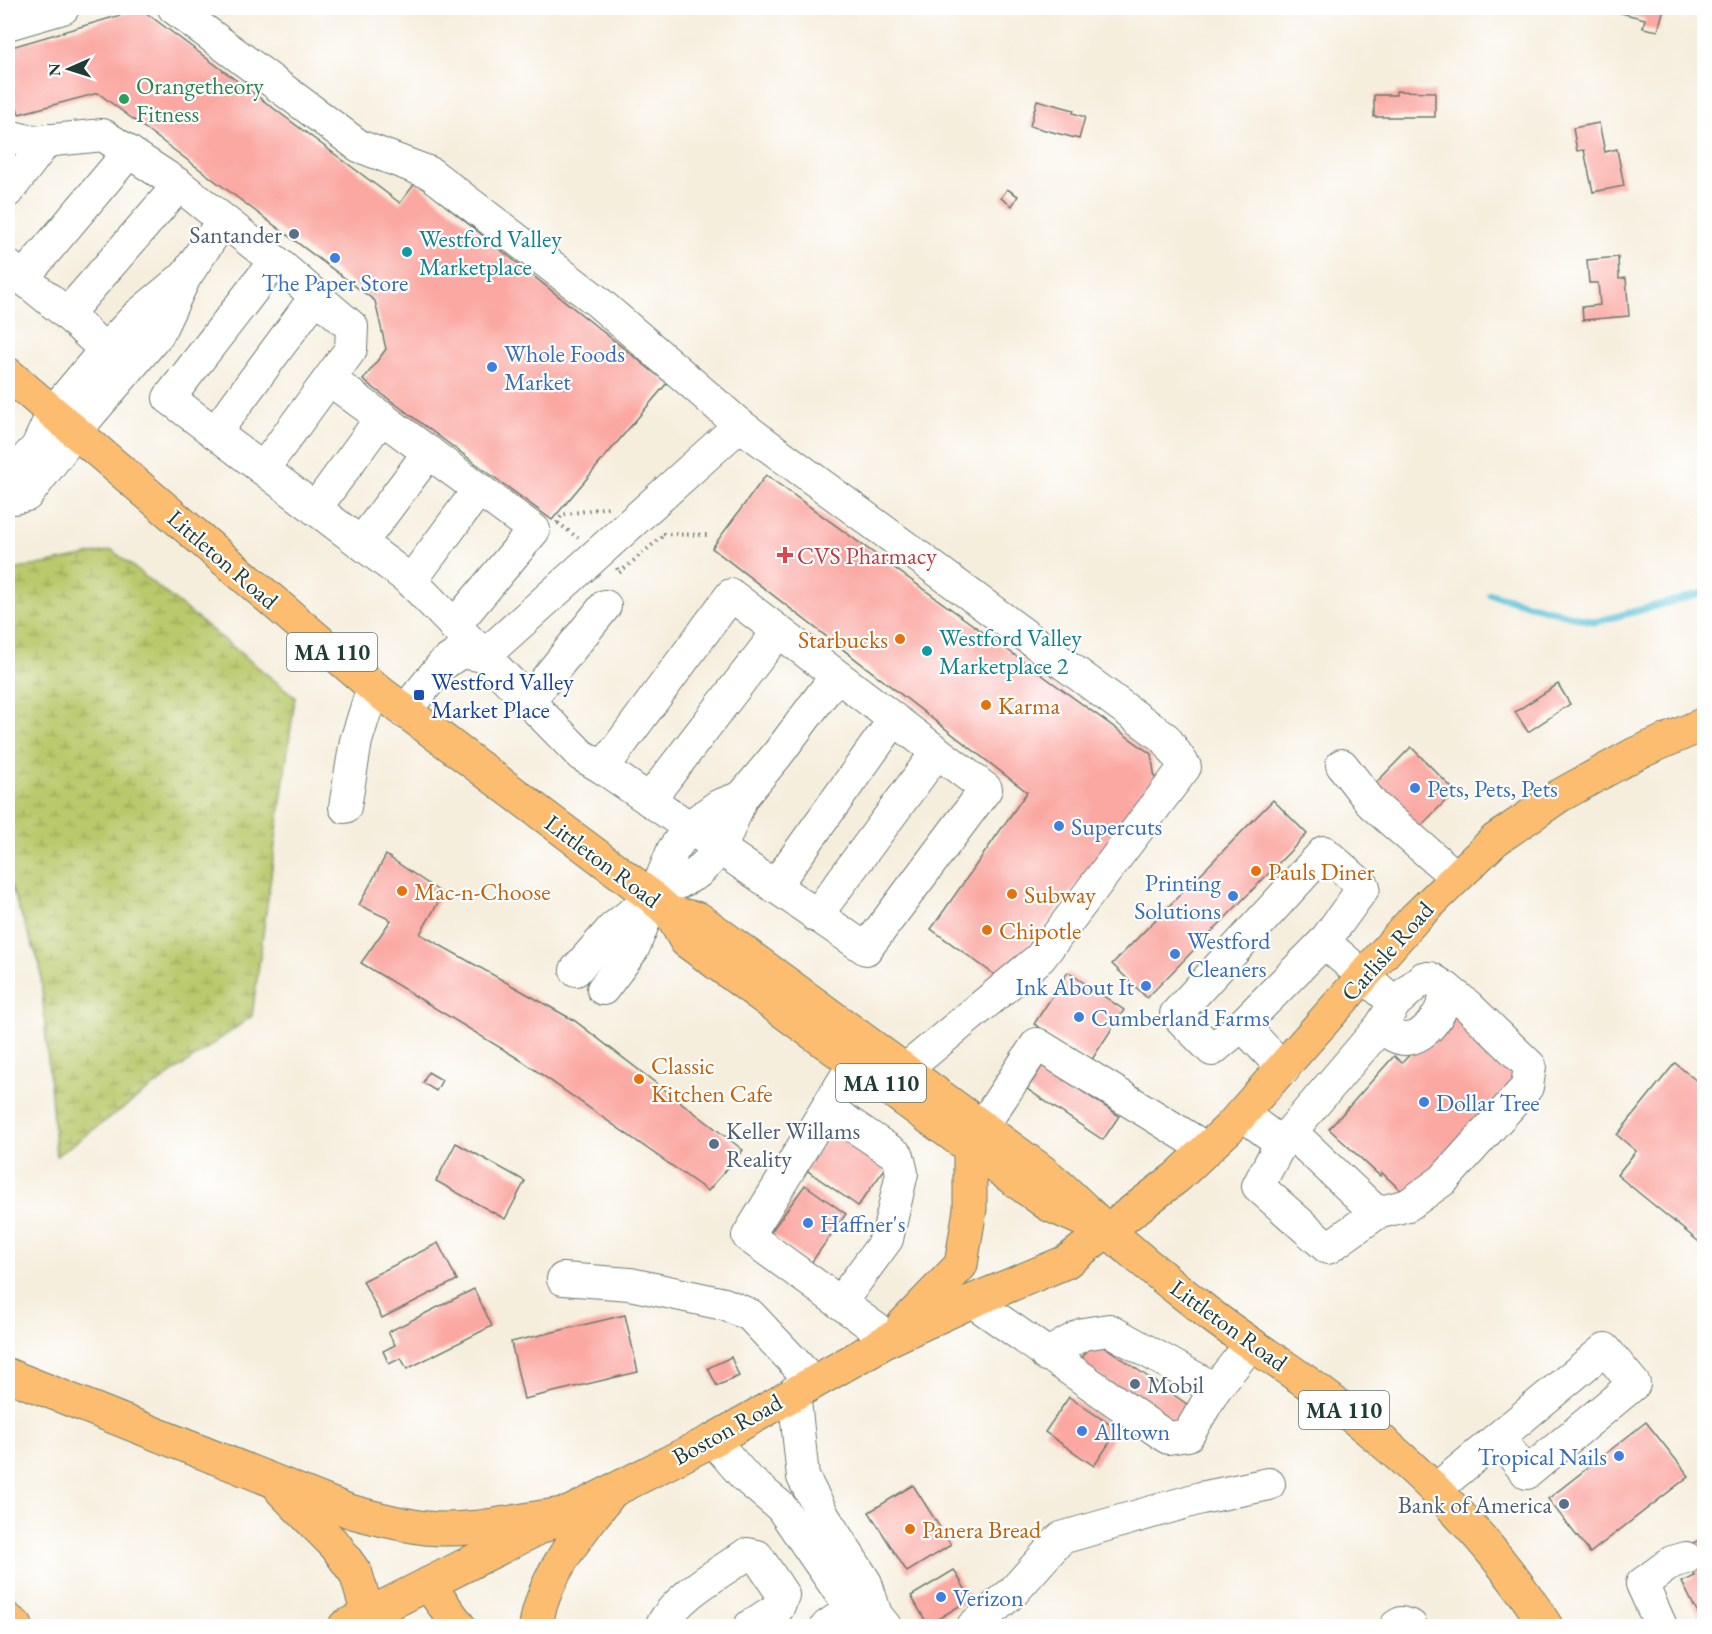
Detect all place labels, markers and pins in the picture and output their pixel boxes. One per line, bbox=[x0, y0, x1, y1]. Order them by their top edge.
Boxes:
place label: Orangetheory Fitness bbox=[136, 70, 264, 129]
marker: Orangetheory Fitness bbox=[117, 92, 131, 106]
place label: Santander bbox=[189, 219, 282, 250]
place label: Westford Valley Marketplace bbox=[419, 223, 562, 282]
marker: Santander bbox=[287, 227, 301, 241]
marker: Westford Valley Marketplace bbox=[400, 245, 414, 259]
marker: The Paper Store bbox=[328, 251, 342, 265]
place label: The Paper Store bbox=[262, 267, 408, 298]
place label: Whole Foods Market bbox=[504, 338, 625, 397]
marker: Whole Foods Market bbox=[485, 360, 499, 374]
place label: CVS Pharmacy bbox=[797, 540, 937, 571]
marker: CVS Pharmacy bbox=[778, 548, 792, 562]
place label: Westford Valley Marketplace 2 bbox=[939, 622, 1082, 681]
place label: Starbucks bbox=[798, 624, 888, 655]
marker: Starbucks bbox=[893, 632, 907, 646]
marker: Westford Valley Marketplace 2 bbox=[920, 644, 934, 658]
place label: Westford Valley Market Place bbox=[431, 666, 574, 725]
marker: Westford Valley Market Place bbox=[412, 688, 426, 702]
place label: Karma bbox=[998, 690, 1061, 721]
marker: Karma bbox=[979, 698, 993, 712]
place label: Pets, Pets, Pets bbox=[1427, 773, 1558, 804]
marker: Pets, Pets, Pets bbox=[1408, 781, 1422, 795]
place label: Supercuts bbox=[1071, 811, 1162, 842]
marker: Supercuts bbox=[1052, 819, 1066, 833]
place label: Pauls Diner bbox=[1268, 856, 1375, 887]
marker: Pauls Diner bbox=[1249, 864, 1263, 878]
place label: Printing Solutions bbox=[1134, 867, 1222, 926]
place label: Mac-n-Choose bbox=[414, 876, 551, 907]
place label: Subway bbox=[1024, 879, 1096, 910]
marker: Mac-n-Choose bbox=[395, 884, 409, 898]
marker: Subway bbox=[1005, 887, 1019, 901]
marker: Printing Solutions bbox=[1226, 889, 1240, 903]
place label: Chipotle bbox=[999, 915, 1081, 946]
marker: Chipotle bbox=[980, 923, 994, 937]
place label: Westford Cleaners bbox=[1187, 925, 1271, 984]
marker: Westford Cleaners bbox=[1168, 947, 1182, 961]
place label: Ink About It bbox=[1016, 971, 1134, 1002]
marker: Ink About It bbox=[1139, 979, 1153, 993]
place label: Cumberland Farms bbox=[1091, 1002, 1270, 1033]
marker: Cumberland Farms bbox=[1072, 1010, 1086, 1024]
place label: Classic Kitchen Cafe bbox=[651, 1050, 773, 1109]
marker: Classic Kitchen Cafe bbox=[632, 1072, 646, 1086]
place label: Dollar Tree bbox=[1436, 1087, 1540, 1118]
marker: Dollar Tree bbox=[1417, 1095, 1431, 1109]
place label: Keller Willams Reality bbox=[726, 1115, 860, 1174]
marker: Keller Willams Reality bbox=[707, 1137, 721, 1151]
place label: Haffner's bbox=[820, 1208, 905, 1239]
marker: Haffner's bbox=[801, 1216, 815, 1230]
place label: Mobil bbox=[1147, 1369, 1204, 1400]
marker: Mobil bbox=[1128, 1377, 1142, 1391]
place label: Alltown bbox=[1093, 1416, 1171, 1447]
marker: Alltown bbox=[1075, 1424, 1089, 1438]
place label: Tropical Nails bbox=[1478, 1441, 1607, 1472]
marker: Tropical Nails bbox=[1612, 1449, 1626, 1463]
place label: Bank of America bbox=[1398, 1489, 1552, 1520]
marker: Bank of America bbox=[1557, 1497, 1571, 1511]
place label: Panera Bread bbox=[922, 1514, 1042, 1545]
marker: Panera Bread bbox=[903, 1522, 917, 1536]
place label: Verizon bbox=[953, 1582, 1024, 1613]
marker: Verizon bbox=[934, 1590, 948, 1604]

